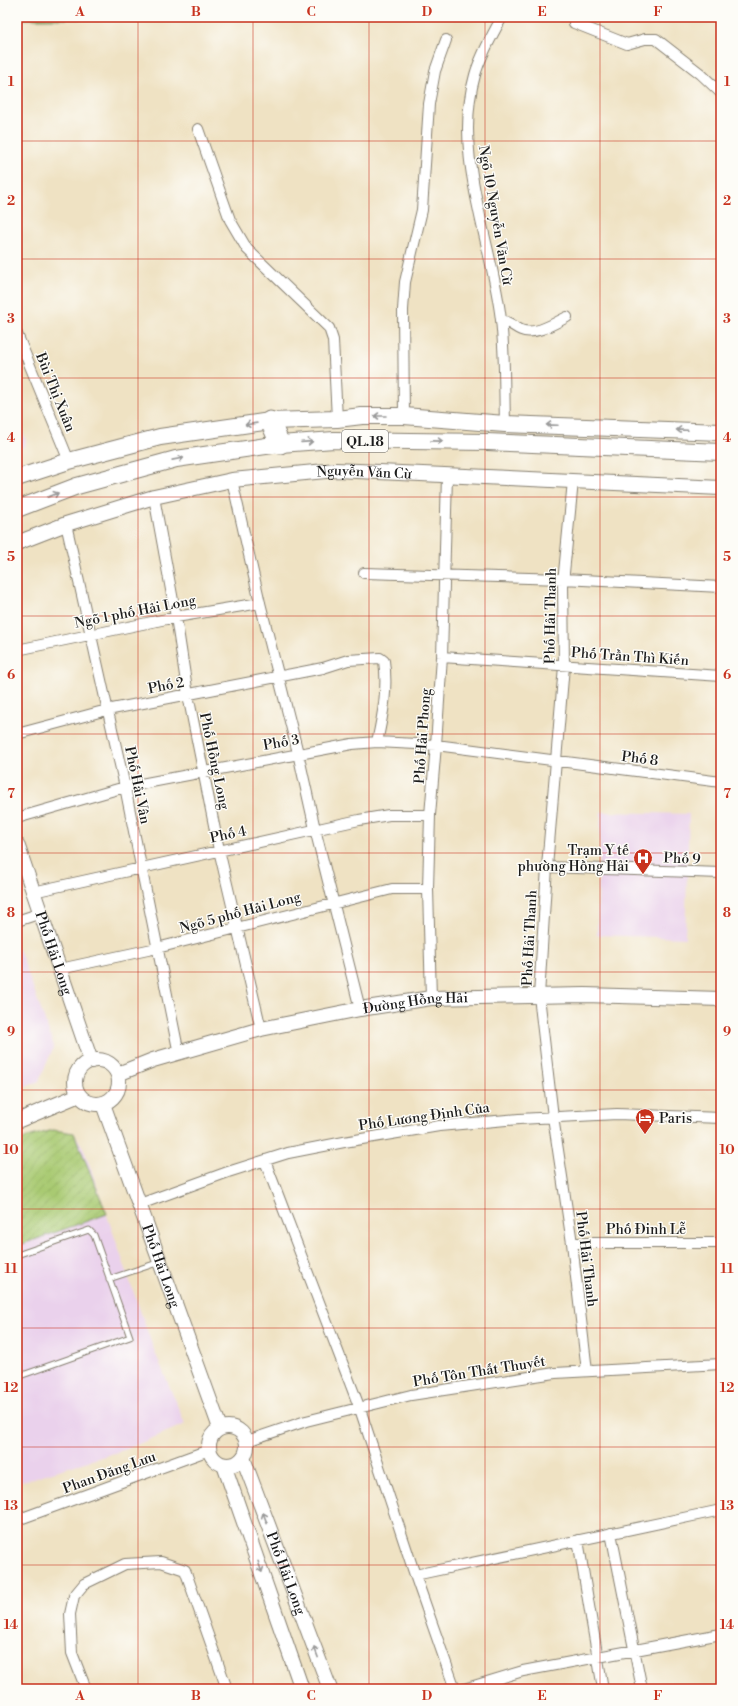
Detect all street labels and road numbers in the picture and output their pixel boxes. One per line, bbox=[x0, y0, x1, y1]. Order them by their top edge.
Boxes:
street label: Ngõ 10 Nguyễn Văn Cừ bbox=[474, 144, 516, 287]
street label: Bùi Thị Xuân bbox=[31, 349, 79, 435]
road number: QL.18 bbox=[342, 430, 388, 452]
street label: Nguyễn Văn Cừ bbox=[316, 462, 413, 484]
street label: Phố Hải Thanh bbox=[541, 567, 561, 664]
street label: Ngõ 1 phố Hải Long bbox=[73, 591, 198, 633]
street label: Phố Trần Thì Kiến bbox=[570, 644, 690, 670]
street label: Phố 2 bbox=[146, 674, 186, 698]
street label: Phố Hải Phong bbox=[411, 687, 435, 785]
street label: Phố Hồng Long bbox=[195, 711, 233, 812]
street label: Phố 3 bbox=[262, 731, 301, 755]
street label: Phố Hải Vân bbox=[120, 745, 154, 826]
street label: Phố 8 bbox=[620, 748, 659, 770]
street label: Phố 4 bbox=[208, 822, 248, 848]
street label: Phố 9 bbox=[663, 849, 701, 869]
street label: Ngõ 5 phố Hải Long bbox=[178, 888, 304, 938]
street label: Phố Hải Thanh bbox=[518, 889, 542, 987]
street label: Phố Hải Long bbox=[31, 909, 76, 998]
street label: Đường Hồng Hải bbox=[362, 989, 469, 1018]
street label: Phố Lương Định Của bbox=[358, 1099, 492, 1135]
street label: Phố Hải Thanh bbox=[571, 1210, 601, 1309]
street label: Phố Đinh Lễ bbox=[606, 1221, 686, 1239]
street label: Phố Hải Long bbox=[137, 1222, 184, 1311]
street label: Phố Tôn Thất Thuyết bbox=[412, 1353, 547, 1391]
street label: Phan Đăng Lưu bbox=[60, 1448, 158, 1498]
street label: Phố Hải Long bbox=[262, 1529, 309, 1618]

